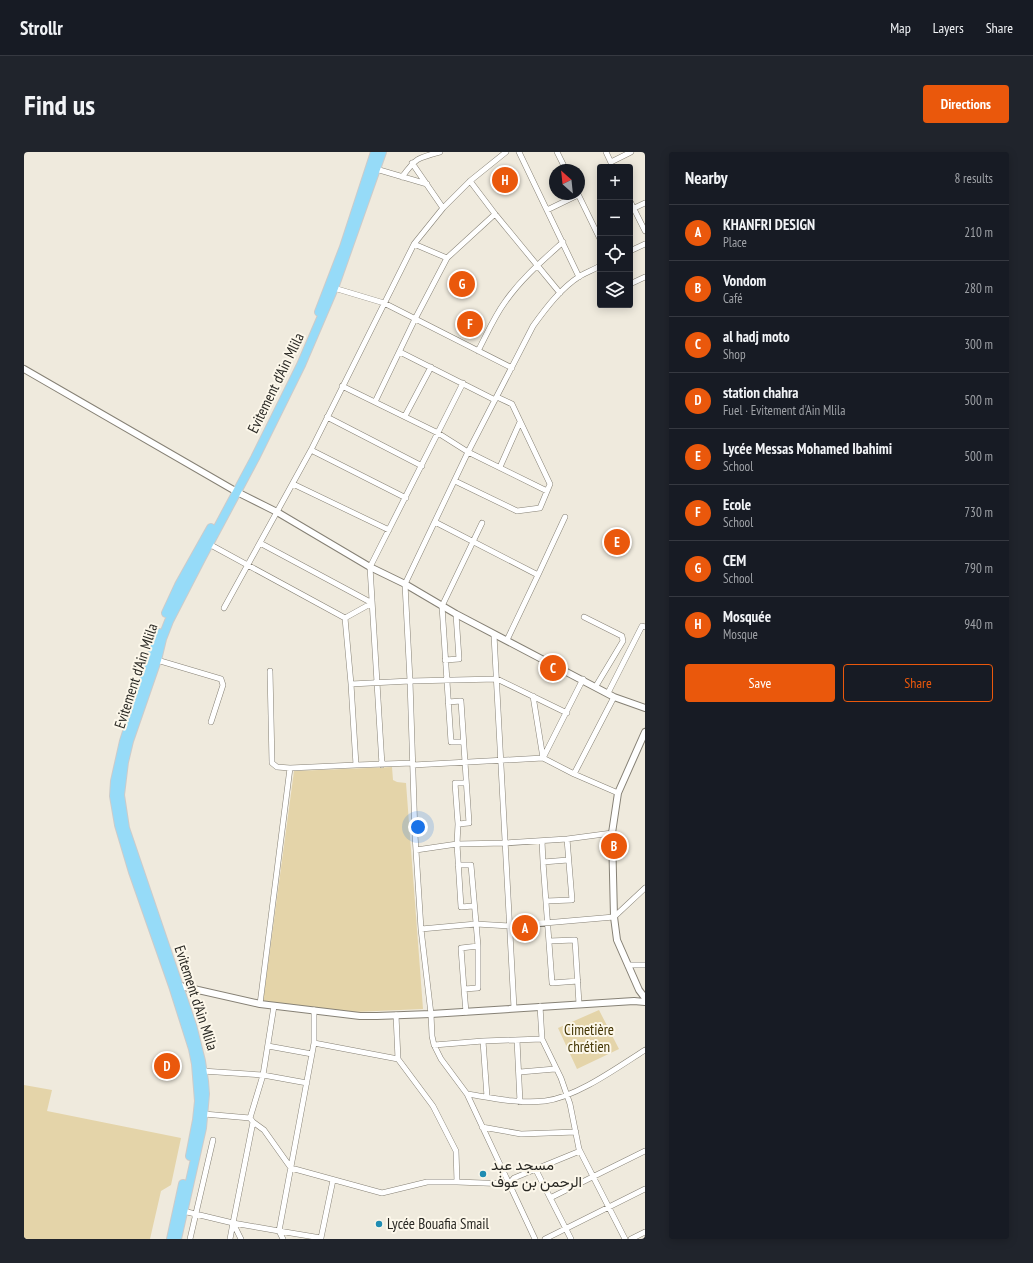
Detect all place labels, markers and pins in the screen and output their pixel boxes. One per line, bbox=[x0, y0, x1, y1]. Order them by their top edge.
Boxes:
pin: H bbox=[492, 165, 518, 195]
pin: G bbox=[449, 269, 475, 299]
pin: F bbox=[457, 309, 483, 339]
pin: E bbox=[604, 527, 630, 557]
pin: C bbox=[540, 653, 566, 683]
pin: B bbox=[601, 831, 627, 861]
pin: A bbox=[512, 913, 538, 943]
pin: D bbox=[154, 1051, 180, 1081]
place label: مسجد عبد الرحمن بن عوف bbox=[491, 1155, 582, 1192]
marker: مسجد عبد الرحمن بن عوف bbox=[478, 1169, 488, 1179]
place label: Lycée Bouafia Smail bbox=[387, 1214, 489, 1233]
marker: Lycée Bouafia Smail bbox=[374, 1219, 384, 1229]

